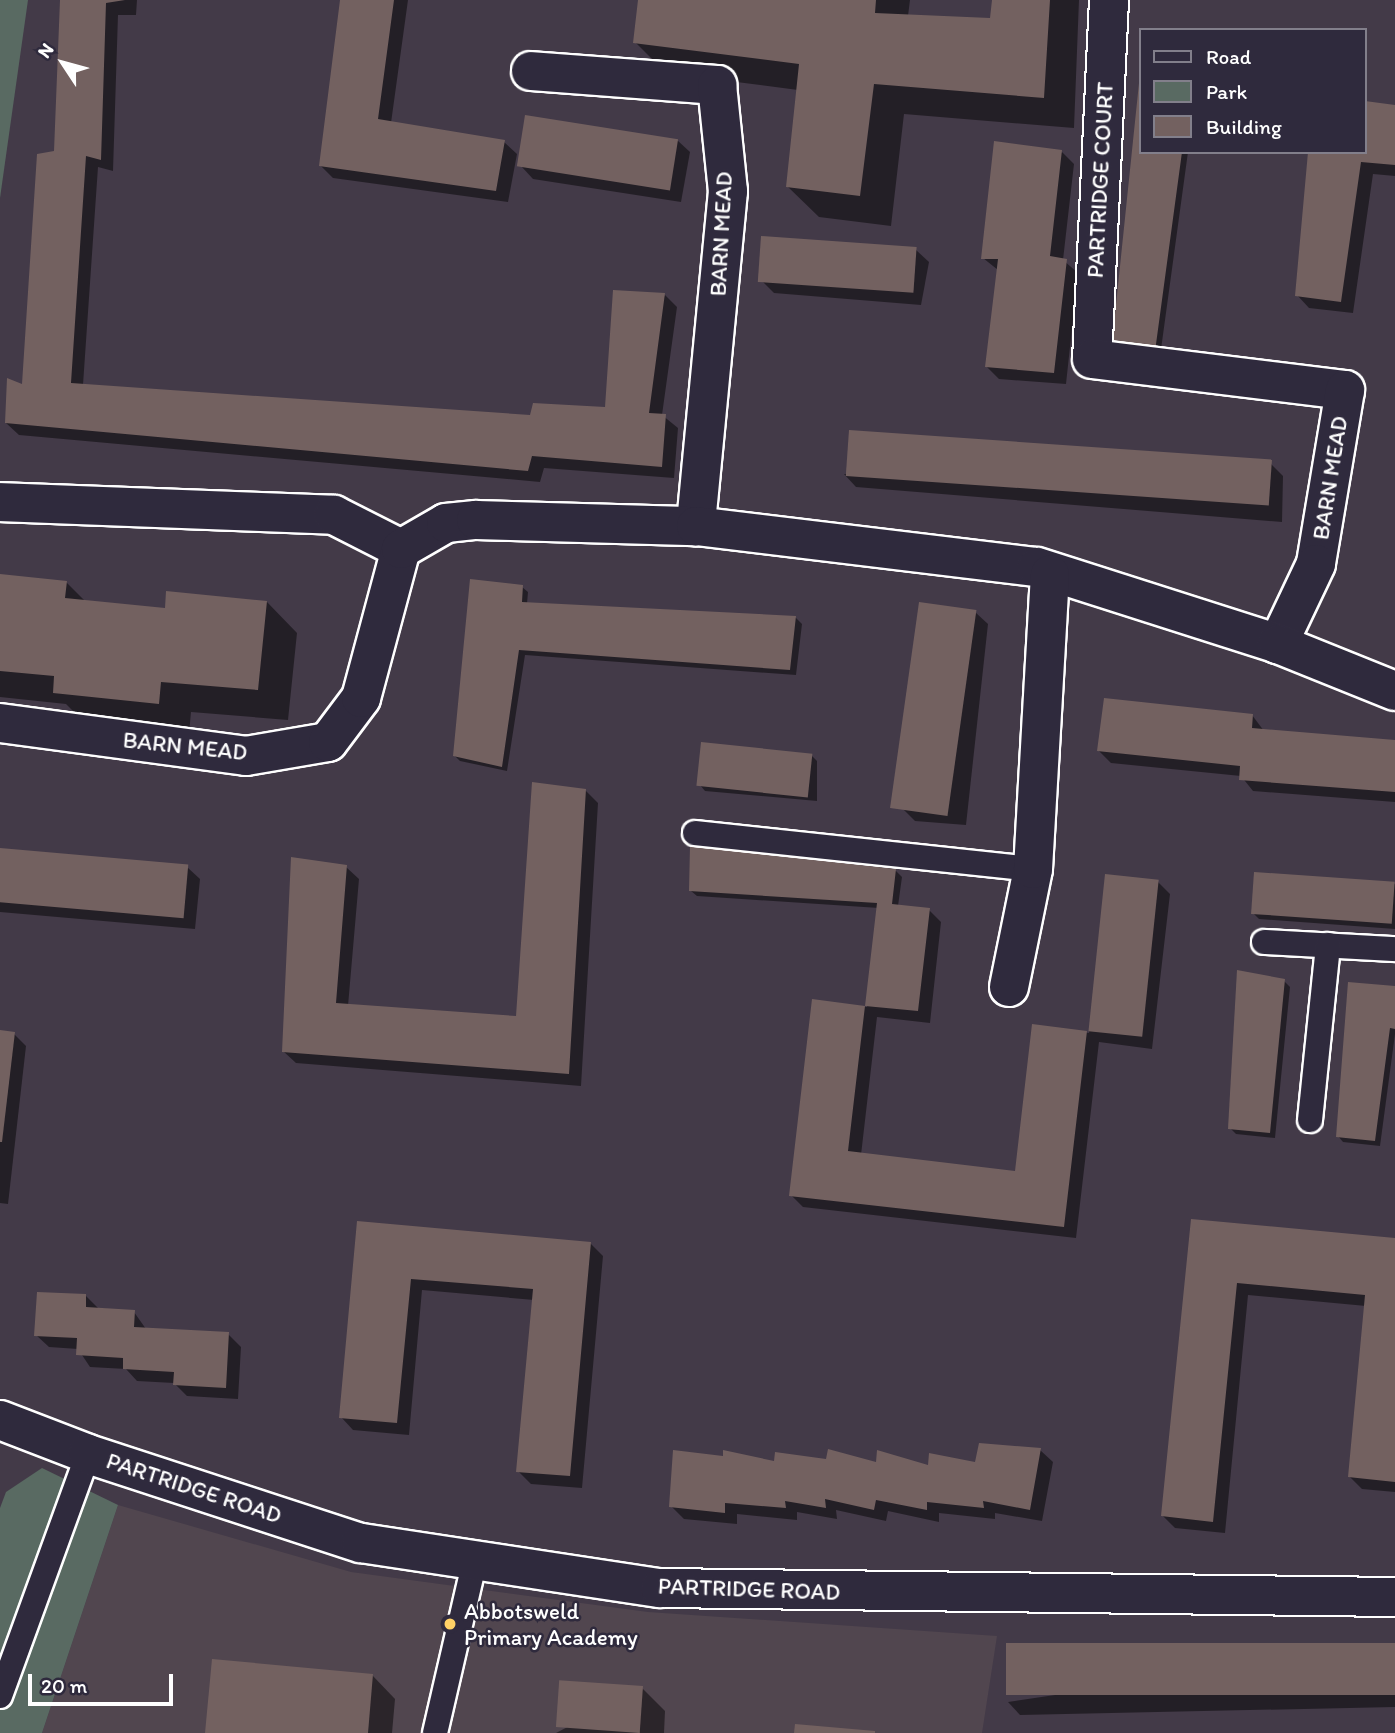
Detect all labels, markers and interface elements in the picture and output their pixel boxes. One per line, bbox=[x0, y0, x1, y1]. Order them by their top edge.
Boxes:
north arrow bbox=[28, 28, 98, 98]
legend bbox=[1140, 28, 1367, 154]
text: N bbox=[33, 38, 59, 62]
text: Road bbox=[1206, 44, 1251, 69]
text: Park bbox=[1206, 79, 1247, 104]
street label: PARTRIDGE COURT bbox=[1081, 81, 1119, 279]
text: Building bbox=[1206, 114, 1282, 139]
street label: BARN MEAD bbox=[704, 171, 738, 297]
street label: BARN MEAD bbox=[1307, 414, 1353, 542]
street label: BARN MEAD bbox=[122, 726, 248, 766]
street label: PARTRIDGE ROAD bbox=[103, 1447, 285, 1529]
street label: PARTRIDGE ROAD bbox=[657, 1572, 841, 1606]
place label: Abbotsweld Primary Academy bbox=[464, 1597, 638, 1651]
marker: Abbotsweld Primary Academy bbox=[442, 1616, 458, 1632]
scale bar bbox=[32, 1660, 177, 1704]
text: 20 m bbox=[41, 1673, 87, 1698]

